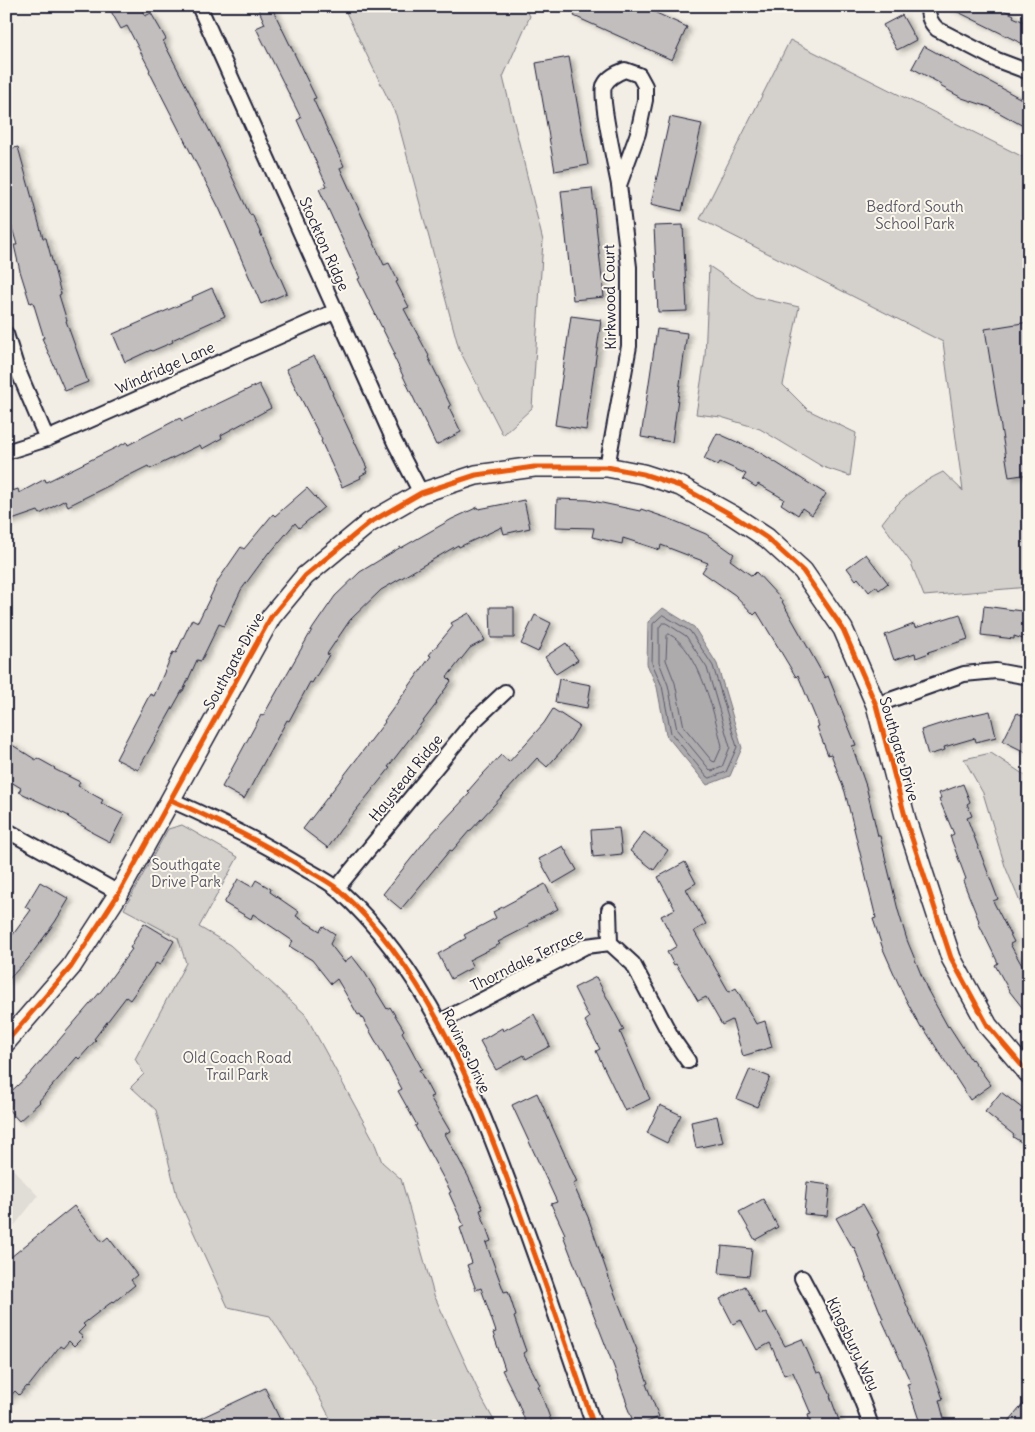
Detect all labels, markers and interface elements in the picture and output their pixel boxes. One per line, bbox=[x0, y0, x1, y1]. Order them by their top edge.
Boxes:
street label: Stockton Ridge bbox=[295, 194, 354, 294]
park label: Bedford South School Park bbox=[866, 197, 964, 233]
street label: Kirkwood Court bbox=[599, 244, 620, 350]
street label: Windridge Lane bbox=[112, 337, 217, 398]
street label: Southgate Drive bbox=[199, 609, 268, 713]
street label: Southgate Drive bbox=[875, 694, 924, 803]
street label: Haystead Ridge bbox=[365, 730, 447, 825]
park label: Southgate Drive Park bbox=[151, 855, 221, 891]
street label: Thorndale Terrace bbox=[467, 924, 586, 995]
street label: Ravines Drive bbox=[438, 1006, 495, 1096]
park label: Old Coach Road Trail Park bbox=[182, 1048, 292, 1084]
street label: Kingsbury Way bbox=[823, 1294, 884, 1394]

